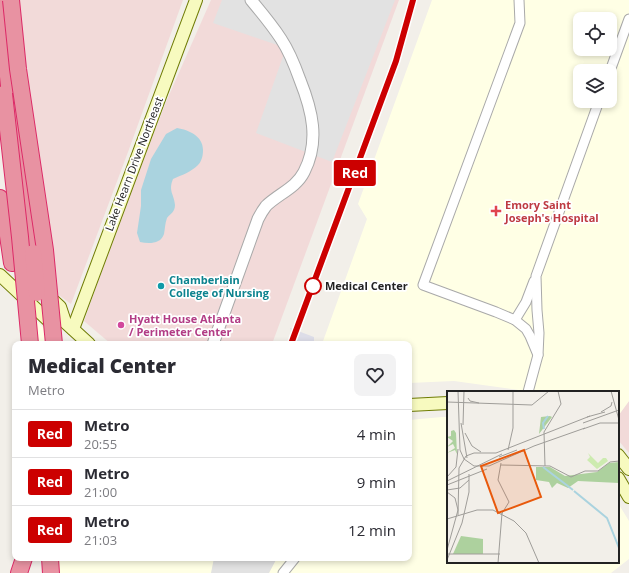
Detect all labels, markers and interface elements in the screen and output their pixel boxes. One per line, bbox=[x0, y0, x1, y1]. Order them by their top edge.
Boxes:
map controls bbox=[573, 12, 617, 108]
button: locate bbox=[573, 12, 617, 56]
button: layers bbox=[573, 64, 617, 108]
street label: Lake Hearn Drive Northeast bbox=[101, 95, 166, 233]
line badge: Red bbox=[332, 160, 378, 186]
text: Red bbox=[342, 163, 368, 182]
place label: Emory Saint Joseph's Hospital bbox=[504, 197, 599, 225]
marker: Emory Saint Joseph's Hospital bbox=[490, 205, 502, 217]
place label: Chamberlain College of Nursing bbox=[169, 272, 270, 300]
marker: Medical Center bbox=[304, 277, 322, 295]
place label: Medical Center bbox=[325, 278, 408, 293]
marker: Chamberlain College of Nursing bbox=[156, 281, 166, 291]
place label: Hyatt House Atlanta / Perimeter Center bbox=[129, 311, 241, 339]
marker: Hyatt House Atlanta / Perimeter Center bbox=[116, 320, 126, 330]
text: Medical Center bbox=[28, 353, 176, 379]
button: heart bbox=[354, 354, 396, 396]
text: Metro bbox=[28, 381, 65, 399]
inset map bbox=[447, 391, 619, 563]
text: Metro bbox=[84, 415, 130, 435]
text: Red bbox=[37, 424, 63, 443]
text: 4 min bbox=[357, 424, 396, 444]
text: 20:55 bbox=[84, 435, 117, 453]
text: Metro bbox=[84, 463, 130, 483]
text: Red bbox=[37, 472, 63, 491]
text: 9 min bbox=[357, 472, 396, 492]
text: 21:00 bbox=[84, 483, 117, 501]
text: Metro bbox=[84, 511, 130, 531]
text: Red bbox=[37, 520, 63, 539]
text: 12 min bbox=[348, 520, 396, 540]
text: 21:03 bbox=[84, 531, 117, 549]

